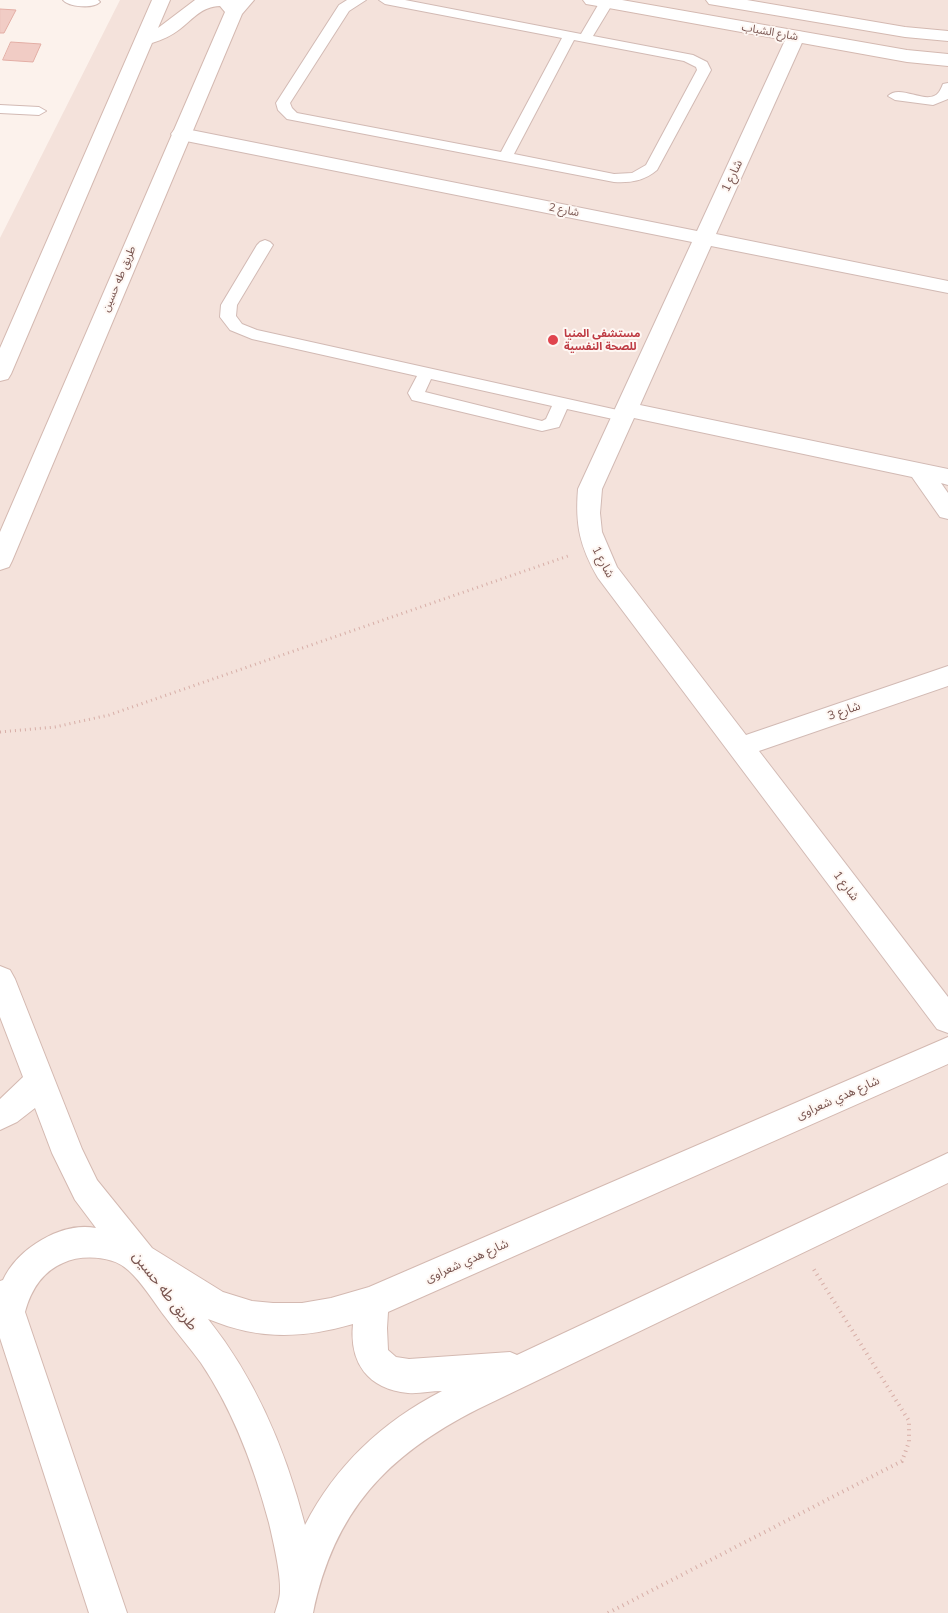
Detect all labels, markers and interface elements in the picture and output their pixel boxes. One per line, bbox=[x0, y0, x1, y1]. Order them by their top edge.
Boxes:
street label: شارع الشباب bbox=[741, 21, 799, 43]
street label: شارع 1 bbox=[718, 158, 746, 194]
street label: شارع 2 bbox=[548, 201, 580, 219]
street label: طريق طه حسين bbox=[99, 244, 139, 314]
place label: مستشفى المنيا للصحة النفسية bbox=[564, 327, 640, 353]
marker: مستشفى المنيا للصحة النفسية bbox=[546, 333, 560, 347]
street label: شارع 1 bbox=[589, 544, 617, 580]
street label: شارع 3 bbox=[826, 699, 862, 723]
street label: شارع 1 bbox=[830, 868, 862, 904]
street label: شارع هدي شعراوى bbox=[794, 1073, 882, 1123]
street label: شارع هدي شعراوى bbox=[423, 1236, 511, 1286]
street label: طريق طه حسين bbox=[128, 1248, 202, 1334]

